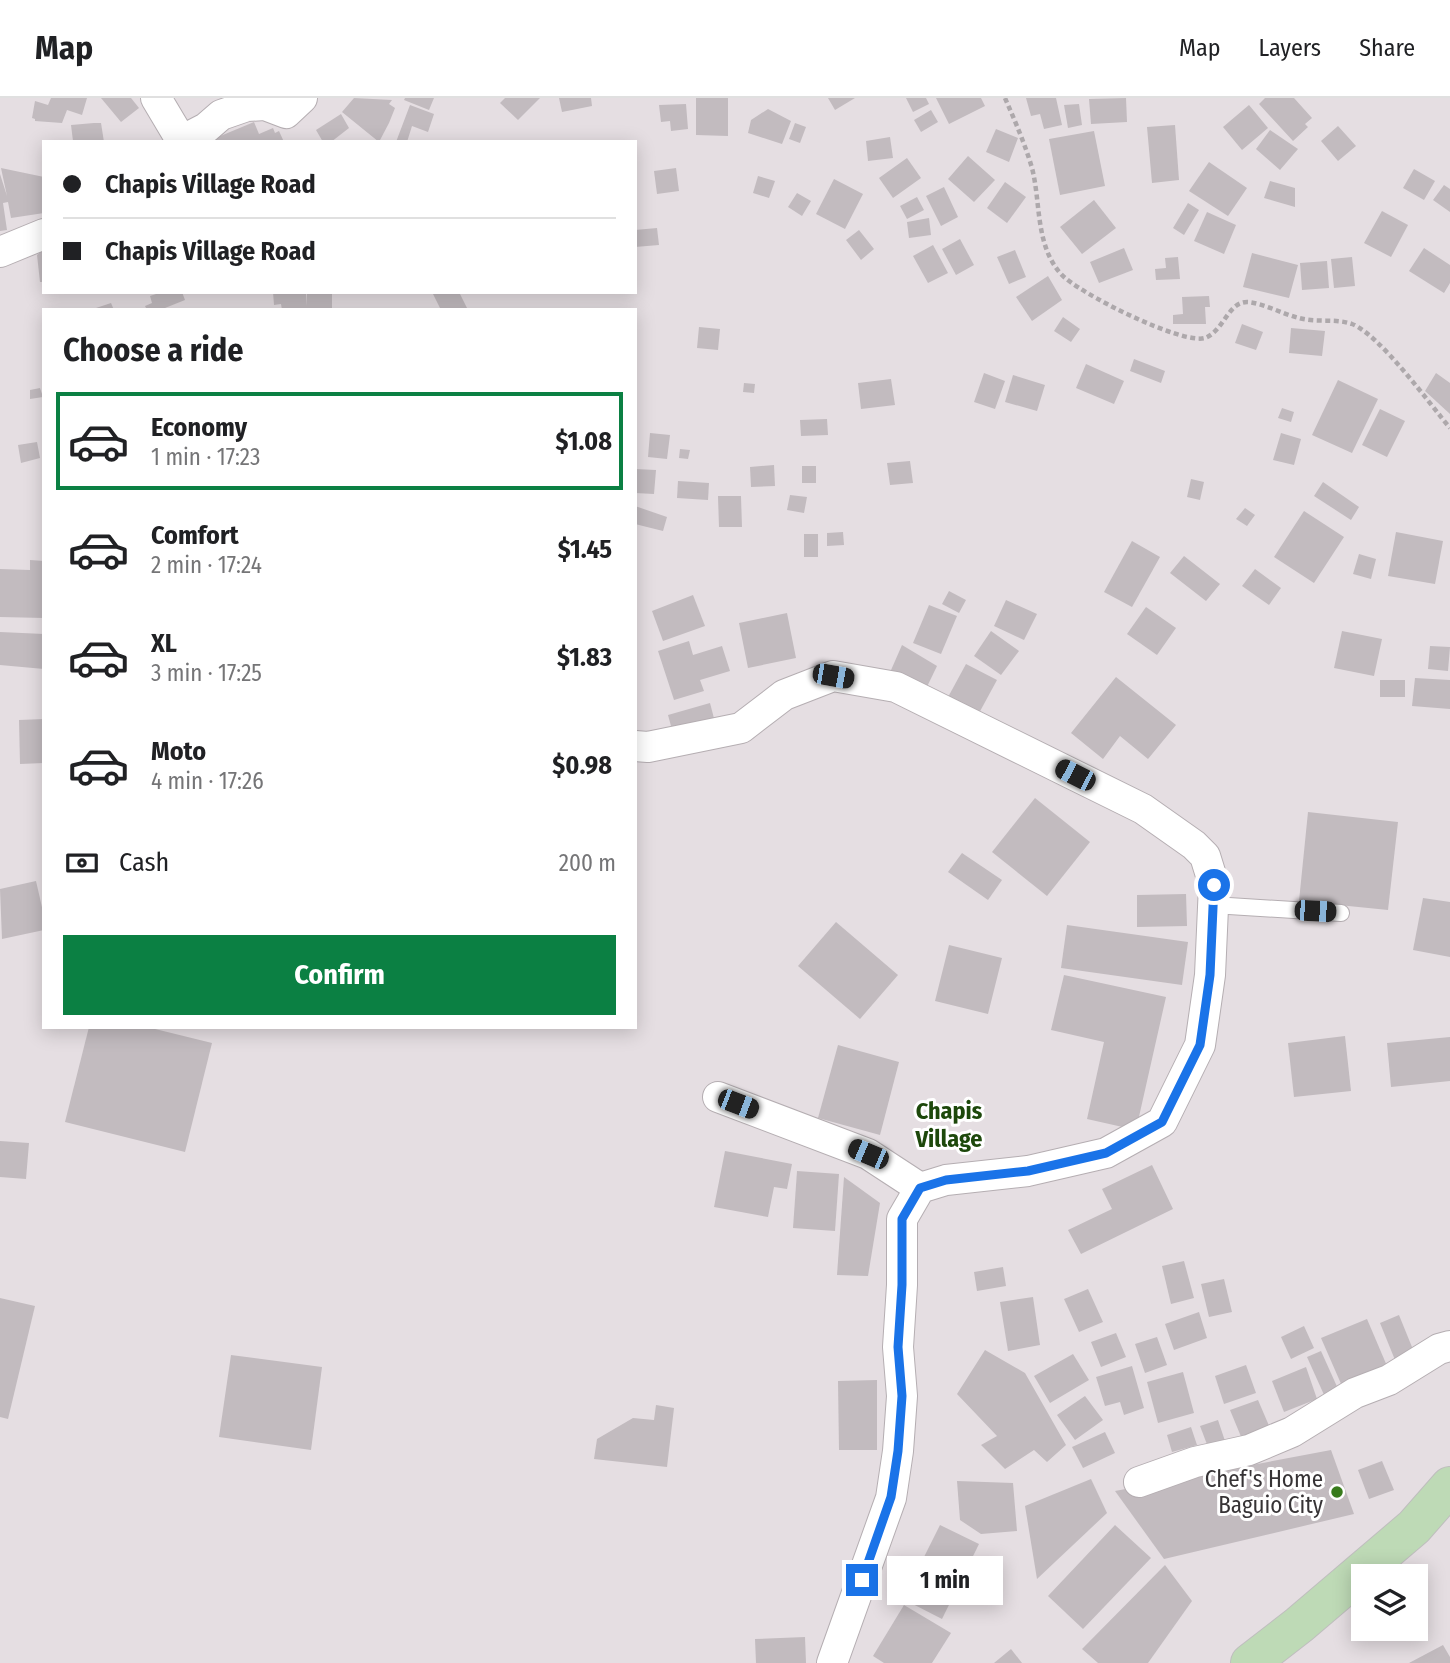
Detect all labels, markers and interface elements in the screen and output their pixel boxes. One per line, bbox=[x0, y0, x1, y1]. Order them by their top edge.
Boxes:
text: Map bbox=[35, 28, 93, 68]
text: Map bbox=[1179, 34, 1221, 62]
text: Layers bbox=[1259, 34, 1321, 62]
text: Share bbox=[1359, 34, 1415, 62]
text: Chapis Village Road bbox=[105, 169, 316, 200]
text: Chapis Village Road bbox=[105, 236, 316, 267]
text: Choose a ride bbox=[63, 331, 244, 369]
icon: car bbox=[67, 410, 130, 473]
text: Economy bbox=[151, 412, 247, 443]
text: $1.08 bbox=[555, 426, 612, 457]
text: 1 min · 17:23 bbox=[151, 443, 260, 471]
icon: car bbox=[67, 518, 130, 581]
text: Comfort bbox=[151, 520, 239, 551]
text: $1.45 bbox=[558, 534, 612, 565]
text: 2 min · 17:24 bbox=[151, 551, 262, 579]
icon: car bbox=[67, 626, 130, 689]
text: XL bbox=[151, 628, 177, 659]
text: $1.83 bbox=[557, 642, 612, 673]
text: 3 min · 17:25 bbox=[151, 659, 262, 687]
car bbox=[811, 662, 856, 690]
icon: car bbox=[67, 734, 130, 797]
text: Moto bbox=[151, 736, 206, 767]
text: $0.98 bbox=[552, 750, 612, 781]
car bbox=[1052, 756, 1099, 794]
text: 4 min · 17:26 bbox=[151, 767, 264, 795]
icon: cash bbox=[63, 844, 101, 882]
text: Cash bbox=[119, 847, 169, 878]
text: 200 m bbox=[559, 849, 616, 877]
route start bbox=[1198, 869, 1230, 901]
car bbox=[1294, 899, 1337, 923]
button: Confirm bbox=[63, 935, 616, 1015]
car bbox=[715, 1087, 762, 1121]
district label: Chapis Village bbox=[914, 1097, 983, 1153]
car bbox=[845, 1136, 892, 1172]
place label: Chef's Home Baguio City bbox=[1205, 1465, 1324, 1519]
marker: Chef's Home Baguio City bbox=[1329, 1484, 1345, 1500]
callout: 1 min bbox=[886, 1556, 1002, 1604]
route end bbox=[846, 1564, 878, 1596]
map controls bbox=[1351, 1564, 1428, 1641]
button: layers bbox=[1351, 1564, 1428, 1641]
text: 1 min bbox=[920, 1566, 970, 1594]

